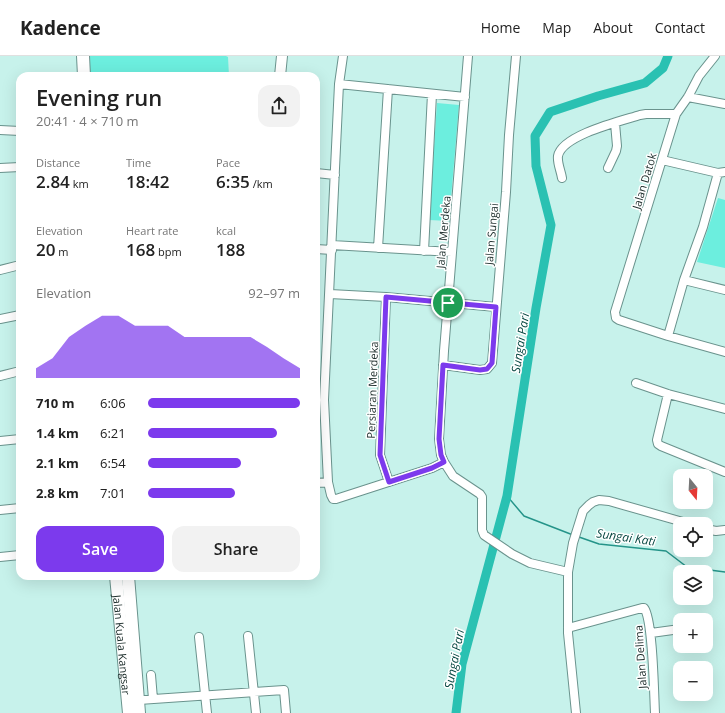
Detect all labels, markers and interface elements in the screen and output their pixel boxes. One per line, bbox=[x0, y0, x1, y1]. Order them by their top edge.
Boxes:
text: Kadence bbox=[20, 15, 101, 41]
text: Home bbox=[481, 18, 520, 37]
text: Map bbox=[542, 18, 571, 37]
text: About bbox=[593, 18, 633, 37]
text: Contact bbox=[655, 18, 705, 37]
text: Evening run bbox=[36, 82, 162, 112]
button: share bbox=[258, 85, 300, 127]
text: 20:41 · 4 × 710 m bbox=[36, 112, 139, 130]
street label: Jalan Datok bbox=[628, 151, 660, 212]
text: Distance bbox=[36, 155, 80, 170]
text: Time bbox=[126, 155, 151, 170]
text: Pace bbox=[216, 155, 240, 170]
text: 2.84 bbox=[36, 170, 70, 193]
text: 18:42 bbox=[126, 170, 170, 193]
text: 6:35 bbox=[216, 170, 250, 193]
text: km bbox=[70, 176, 89, 191]
text: /km bbox=[250, 176, 273, 191]
street label: Jalan Merdeka bbox=[432, 195, 454, 270]
street label: Jalan Sungai bbox=[481, 202, 501, 267]
text: Elevation bbox=[36, 223, 83, 238]
text: Heart rate bbox=[126, 223, 178, 238]
text: kcal bbox=[216, 223, 236, 238]
text: 20 bbox=[36, 238, 55, 261]
text: 168 bbox=[126, 238, 155, 261]
text: 188 bbox=[216, 238, 245, 261]
text: m bbox=[55, 244, 69, 259]
text: bpm bbox=[155, 244, 182, 259]
text: Elevation bbox=[36, 284, 91, 302]
text: 92–97 m bbox=[248, 284, 300, 302]
pin bbox=[431, 286, 465, 320]
icon: arrive bbox=[437, 292, 459, 314]
water label: Sungai Pari bbox=[507, 311, 533, 374]
street label: Persiaran Merdeka bbox=[363, 341, 381, 439]
text: 710 m bbox=[36, 394, 74, 412]
text: 6:06 bbox=[100, 394, 126, 412]
text: 1.4 km bbox=[36, 424, 79, 442]
text: 6:21 bbox=[100, 424, 126, 442]
text: 2.1 km bbox=[36, 454, 79, 472]
text: 6:54 bbox=[100, 454, 126, 472]
north arrow bbox=[673, 469, 713, 509]
map controls bbox=[673, 469, 713, 701]
text: 2.8 km bbox=[36, 484, 79, 502]
text: 7:01 bbox=[100, 484, 126, 502]
button: locate bbox=[673, 517, 713, 557]
water label: Sungai Kati bbox=[595, 524, 658, 550]
button: Save bbox=[36, 526, 164, 572]
button: Share bbox=[172, 526, 300, 572]
button: layers bbox=[673, 565, 713, 605]
street label: Jalan Kuala Kangsar bbox=[110, 593, 135, 696]
button: + bbox=[673, 613, 713, 653]
street label: Jalan Delima bbox=[630, 625, 650, 690]
water label: Sungai Pari bbox=[440, 627, 468, 690]
button: − bbox=[673, 661, 713, 701]

